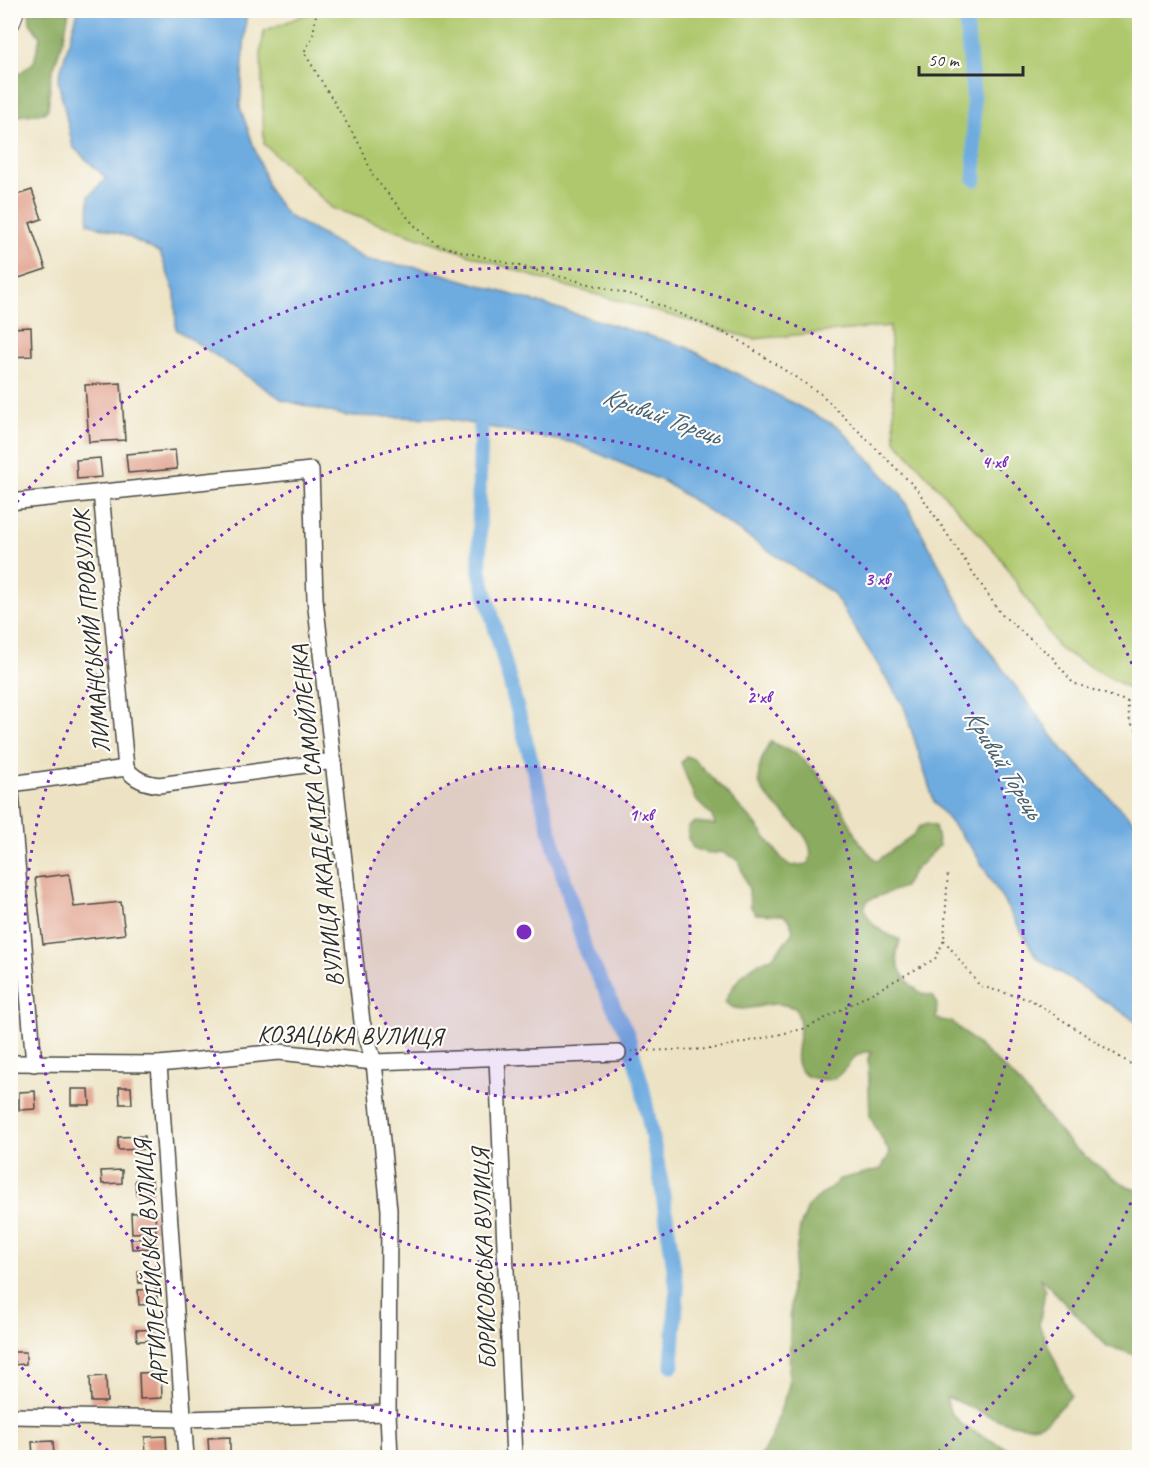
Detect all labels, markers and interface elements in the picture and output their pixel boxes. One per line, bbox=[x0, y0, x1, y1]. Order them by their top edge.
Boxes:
scale bar bbox=[919, 39, 1022, 77]
text: 50 m bbox=[928, 49, 961, 71]
water label: Кривий Торець bbox=[598, 379, 728, 453]
text: 4 хв bbox=[982, 451, 1009, 473]
street label: ЛИМАНСЬКИЙ ПРОВУЛОК bbox=[65, 505, 117, 754]
text: 3 хв bbox=[865, 568, 892, 590]
street label: ВУЛИЦЯ АКАДЕМІКА САМОЙЛЕНКА bbox=[284, 643, 350, 988]
text: 2 хв bbox=[747, 686, 774, 708]
water label: Кривий Торець bbox=[957, 702, 1052, 827]
text: 1 хв bbox=[629, 804, 656, 826]
centre of rings bbox=[514, 922, 534, 942]
street label: КОЗАЦЬКА ВУЛИЦЯ bbox=[257, 1018, 446, 1052]
street label: АРТИЛЕРІЙСЬКА ВУЛИЦЯ bbox=[127, 1135, 175, 1387]
street label: БОРИСОВСЬКА ВУЛИЦЯ bbox=[465, 1144, 503, 1370]

